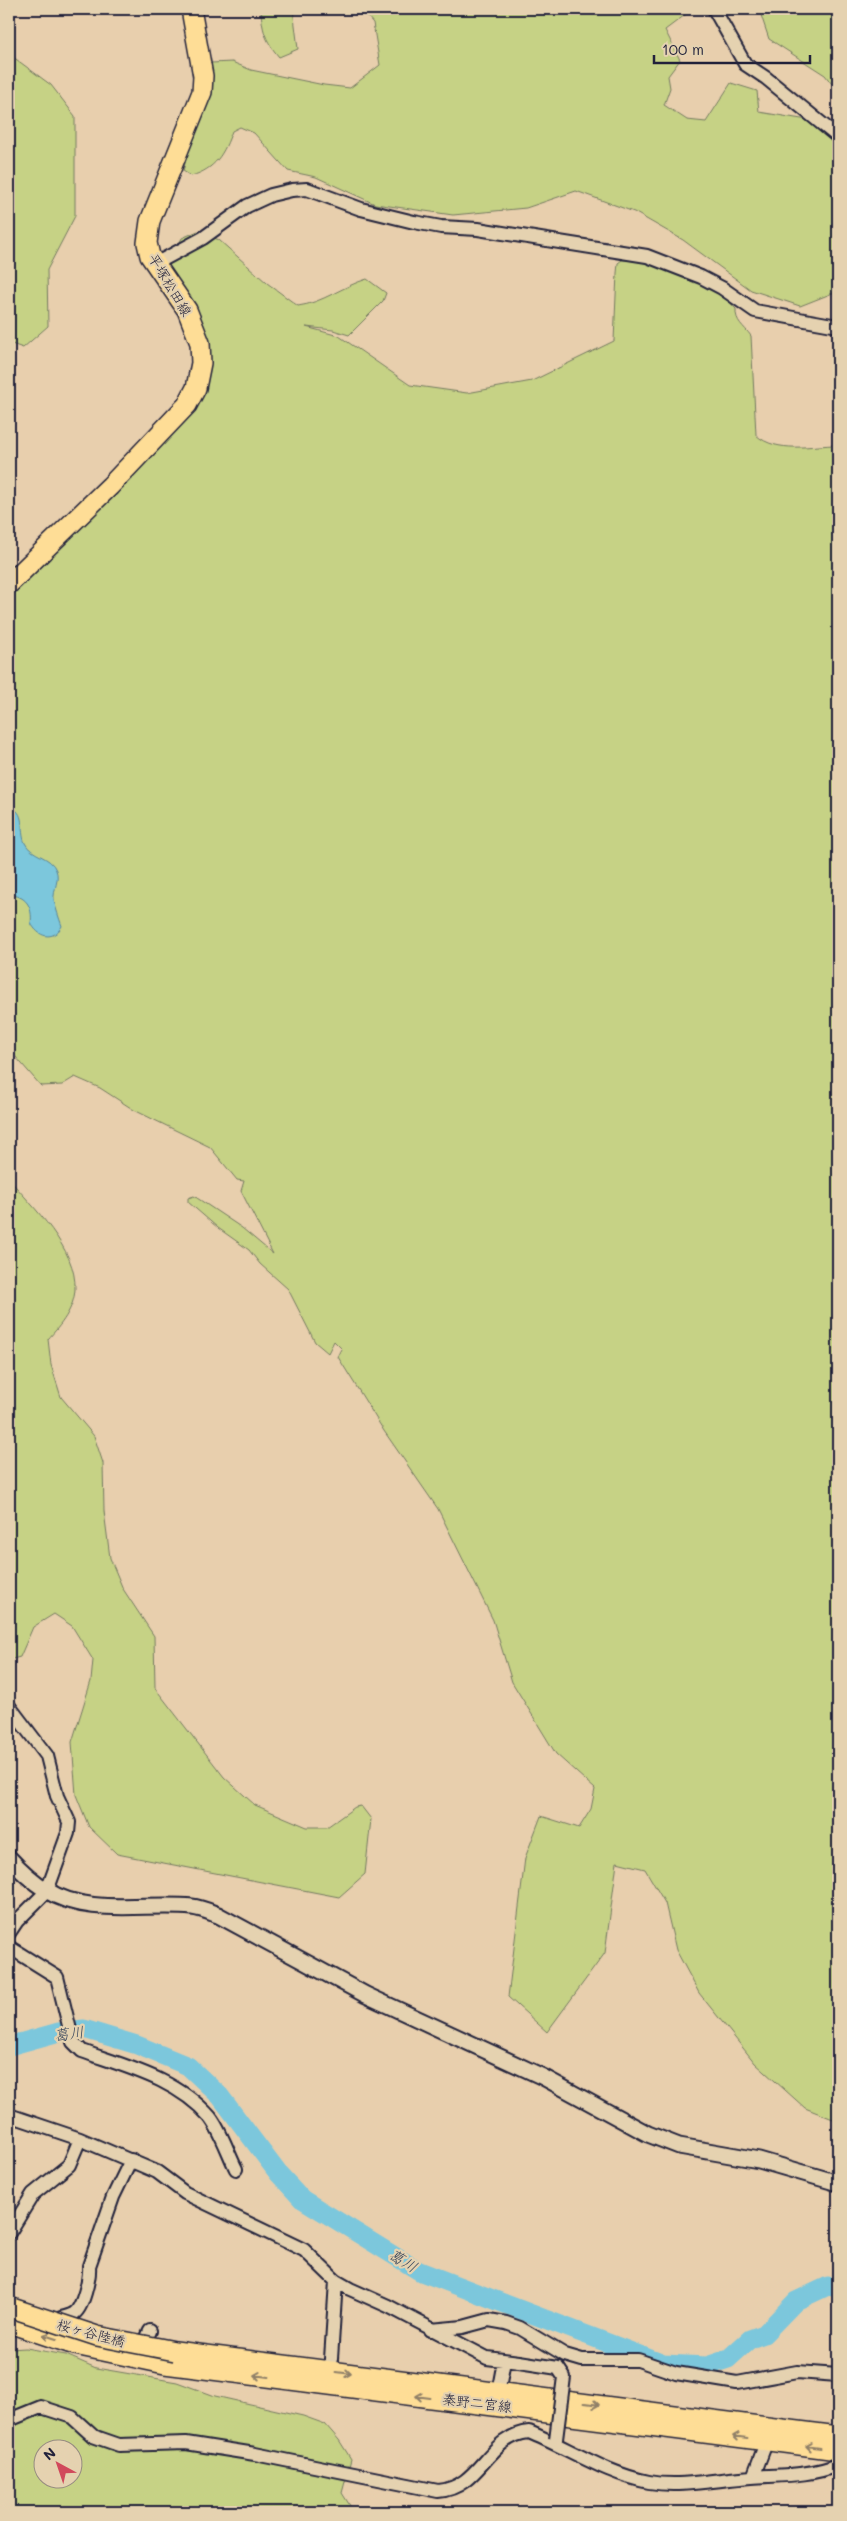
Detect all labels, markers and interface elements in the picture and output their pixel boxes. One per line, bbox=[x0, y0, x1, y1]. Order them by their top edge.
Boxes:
scale bar bbox=[654, 32, 811, 64]
text: 100 m bbox=[662, 39, 704, 59]
street label: 平塚松田線 bbox=[144, 250, 197, 320]
water label: 葛川 bbox=[53, 2021, 85, 2045]
water label: 葛川 bbox=[386, 2244, 422, 2276]
street label: 桜ヶ谷陸橋 bbox=[55, 2314, 127, 2351]
one-way arrow bbox=[42, 2331, 58, 2341]
one-way arrow bbox=[336, 2368, 352, 2378]
one-way arrow bbox=[254, 2371, 270, 2381]
street label: 秦野二宮線 bbox=[441, 2389, 513, 2416]
one-way arrow bbox=[415, 2391, 431, 2401]
one-way arrow bbox=[584, 2399, 600, 2409]
one-way arrow bbox=[732, 2432, 748, 2442]
north arrow bbox=[32, 2438, 82, 2488]
one-way arrow bbox=[806, 2442, 822, 2452]
text: N bbox=[39, 2443, 60, 2464]

